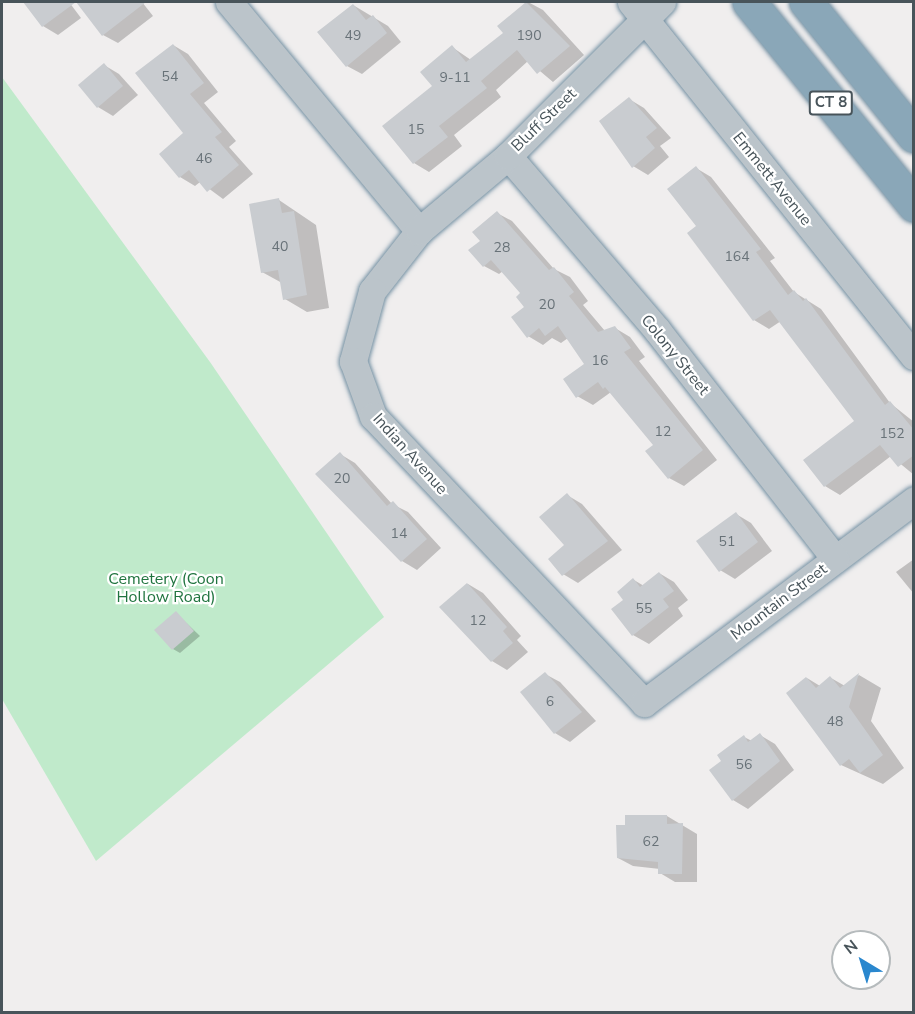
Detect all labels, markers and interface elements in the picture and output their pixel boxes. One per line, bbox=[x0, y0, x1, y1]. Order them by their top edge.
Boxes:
house number: 49 bbox=[345, 28, 361, 44]
house number: 190 bbox=[516, 28, 542, 44]
house number: 54 bbox=[162, 69, 178, 85]
house number: 9-11 bbox=[439, 70, 471, 86]
street label: Bluff Street bbox=[508, 84, 580, 156]
road number: CT 8 bbox=[808, 91, 854, 115]
house number: 15 bbox=[408, 122, 424, 138]
street label: Emmett Avenue bbox=[728, 128, 816, 230]
house number: 46 bbox=[196, 151, 212, 167]
house number: 40 bbox=[272, 239, 288, 255]
house number: 28 bbox=[494, 240, 510, 256]
house number: 164 bbox=[724, 249, 750, 265]
house number: 20 bbox=[539, 297, 555, 313]
street label: Colony Street bbox=[637, 311, 713, 399]
house number: 16 bbox=[592, 353, 608, 369]
street label: Indian Avenue bbox=[369, 410, 451, 498]
house number: 12 bbox=[655, 424, 671, 440]
house number: 152 bbox=[879, 426, 905, 442]
house number: 20 bbox=[334, 471, 350, 487]
house number: 14 bbox=[391, 526, 407, 542]
house number: 51 bbox=[719, 534, 735, 550]
street label: Mountain Street bbox=[727, 560, 831, 644]
park label: Cemetery (Coon Hollow Road) bbox=[108, 569, 224, 607]
house number: 55 bbox=[636, 601, 652, 617]
house number: 12 bbox=[470, 613, 486, 629]
house number: 6 bbox=[546, 694, 554, 710]
house number: 48 bbox=[827, 714, 843, 730]
house number: 56 bbox=[736, 757, 752, 773]
house number: 62 bbox=[643, 834, 659, 850]
north arrow bbox=[831, 930, 891, 990]
text: N bbox=[840, 935, 863, 960]

